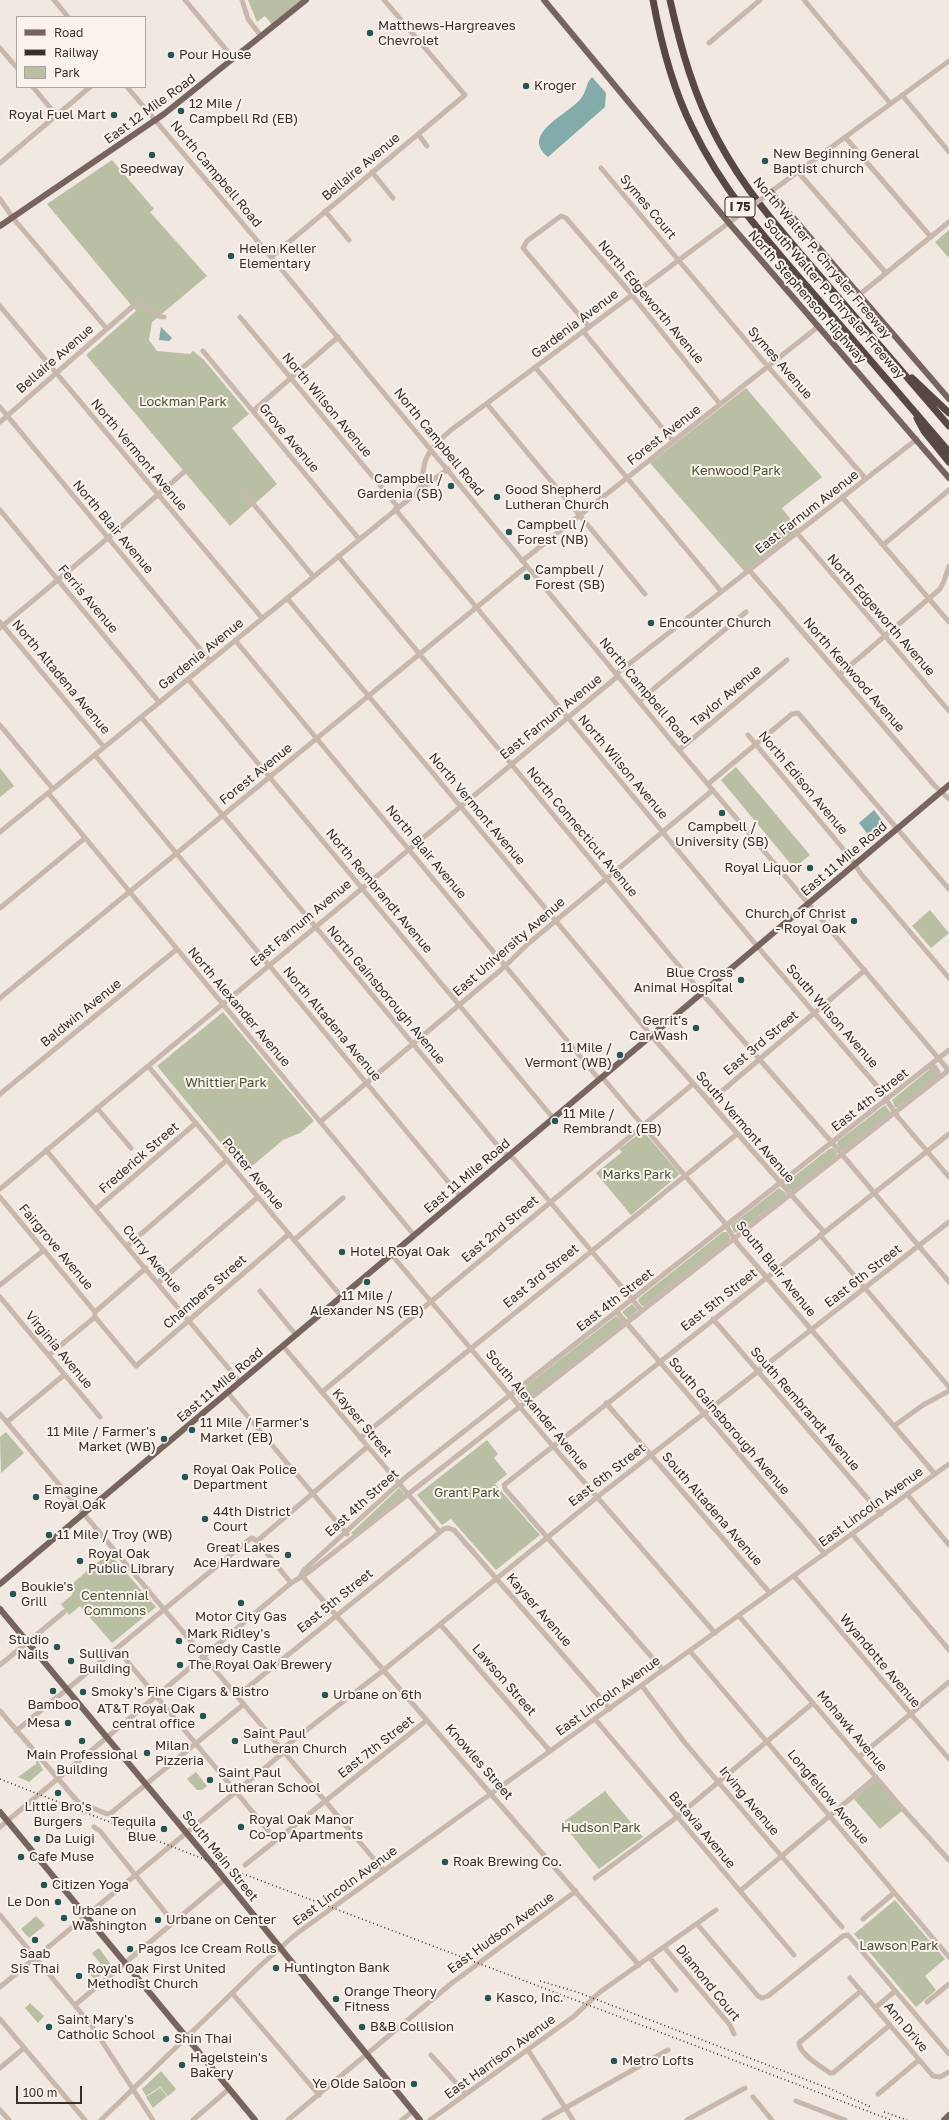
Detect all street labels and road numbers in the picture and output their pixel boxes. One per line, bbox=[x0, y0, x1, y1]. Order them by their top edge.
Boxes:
street label: East 12 Mile Road bbox=[101, 71, 199, 147]
street label: North Campbell Road bbox=[167, 118, 265, 230]
street label: Bellaire Avenue bbox=[319, 130, 403, 204]
street label: Symes Court bbox=[616, 171, 680, 243]
street label: North Walter P. Chrysler Freeway bbox=[750, 174, 894, 342]
road number: I 75 bbox=[725, 197, 755, 217]
street label: South Walter P. Chrysler Freeway bbox=[760, 216, 908, 382]
street label: North Stephenson Highway bbox=[745, 227, 869, 367]
street label: North Edgeworth Avenue bbox=[595, 237, 707, 367]
street label: Gardenia Avenue bbox=[528, 286, 622, 362]
street label: Bellaire Avenue bbox=[13, 321, 97, 397]
street label: Symes Avenue bbox=[744, 324, 816, 402]
street label: North Wilson Avenue bbox=[279, 350, 375, 460]
street label: North Campbell Road bbox=[391, 385, 487, 499]
street label: North Vermont Avenue bbox=[88, 396, 190, 514]
street label: Grove Avenue bbox=[256, 400, 322, 476]
street label: Forest Avenue bbox=[624, 401, 704, 469]
street label: East Farnum Avenue bbox=[752, 467, 862, 557]
street label: North Blair Avenue bbox=[69, 477, 157, 577]
street label: North Edgeworth Avenue bbox=[824, 551, 938, 679]
street label: Ferris Avenue bbox=[55, 562, 121, 636]
street label: Gardenia Avenue bbox=[155, 615, 247, 693]
street label: North Kenwood Avenue bbox=[800, 615, 908, 735]
street label: North Altadena Avenue bbox=[9, 617, 113, 737]
street label: North Campbell Road bbox=[596, 635, 694, 747]
street label: Taylor Avenue bbox=[688, 662, 764, 730]
street label: East Farnum Avenue bbox=[497, 671, 605, 763]
street label: North Wilson Avenue bbox=[575, 712, 671, 822]
street label: North Edison Avenue bbox=[755, 728, 851, 838]
street label: Forest Avenue bbox=[216, 740, 296, 808]
street label: North Vermont Avenue bbox=[426, 750, 528, 868]
street label: North Connecticut Avenue bbox=[523, 764, 641, 900]
street label: North Blair Avenue bbox=[382, 802, 470, 902]
street label: East 11 Mile Road bbox=[798, 818, 890, 900]
street label: North Rembrandt Avenue bbox=[322, 826, 436, 956]
street label: East Farnum Avenue bbox=[247, 876, 355, 970]
street label: East University Avenue bbox=[450, 894, 568, 1000]
street label: North Gainsborough Avenue bbox=[324, 923, 448, 1067]
street label: North Alexander Avenue bbox=[184, 944, 294, 1070]
street label: South Wilson Avenue bbox=[783, 961, 881, 1071]
street label: North Altadena Avenue bbox=[280, 964, 384, 1084]
street label: Baldwin Avenue bbox=[38, 976, 124, 1050]
street label: East 3rd Street bbox=[720, 1007, 802, 1079]
street label: East 4th Street bbox=[828, 1065, 912, 1135]
street label: South Vermont Avenue bbox=[692, 1068, 798, 1186]
street label: Frederick Street bbox=[96, 1119, 182, 1197]
street label: Potter Avenue bbox=[219, 1135, 287, 1213]
street label: East 11 Mile Road bbox=[421, 1135, 513, 1217]
street label: East 2nd Street bbox=[458, 1192, 542, 1266]
street label: Fairgrove Avenue bbox=[16, 1201, 96, 1293]
street label: South Blair Avenue bbox=[733, 1218, 819, 1320]
street label: Curry Avenue bbox=[119, 1222, 185, 1296]
street label: East 3rd Street bbox=[500, 1241, 582, 1311]
street label: East 6th Street bbox=[821, 1241, 905, 1311]
street label: Chambers Street bbox=[160, 1252, 250, 1332]
street label: East 4th Street bbox=[573, 1265, 657, 1335]
street label: East 5th Street bbox=[678, 1265, 760, 1335]
street label: Virginia Avenue bbox=[22, 1308, 96, 1392]
street label: East 11 Mile Road bbox=[174, 1344, 266, 1426]
street label: South Rembrandt Avenue bbox=[747, 1344, 863, 1474]
street label: South Alexander Avenue bbox=[482, 1347, 592, 1473]
street label: South Gainsborough Avenue bbox=[665, 1354, 793, 1498]
street label: Kayser Street bbox=[329, 1386, 395, 1460]
street label: East 6th Street bbox=[565, 1440, 649, 1510]
street label: South Altadena Avenue bbox=[658, 1449, 766, 1569]
street label: East Lincoln Avenue bbox=[816, 1464, 926, 1550]
street label: East 4th Street bbox=[322, 1466, 402, 1540]
street label: East 5th Street bbox=[294, 1566, 376, 1636]
street label: Kayser Avenue bbox=[503, 1570, 575, 1650]
street label: Wyandotte Avenue bbox=[836, 1611, 924, 1711]
street label: Lawson Street bbox=[469, 1641, 539, 1719]
street label: East Lincoln Avenue bbox=[553, 1653, 663, 1739]
street label: Mohawk Avenue bbox=[813, 1687, 891, 1775]
street label: East 7th Street bbox=[335, 1712, 417, 1782]
street label: Knowles Street bbox=[442, 1721, 516, 1803]
street label: Longfellow Avenue bbox=[784, 1747, 872, 1847]
street label: Irving Avenue bbox=[716, 1763, 782, 1839]
street label: Batavia Avenue bbox=[665, 1788, 739, 1872]
street label: South Main Street bbox=[179, 1808, 261, 1904]
street label: East Lincoln Avenue bbox=[290, 1843, 400, 1929]
street label: East Hudson Avenue bbox=[445, 1889, 557, 1977]
street label: Diamond Court bbox=[673, 1942, 743, 2024]
street label: Ann Drive bbox=[881, 1999, 931, 2055]
street label: East Harrison Avenue bbox=[442, 2012, 558, 2102]

